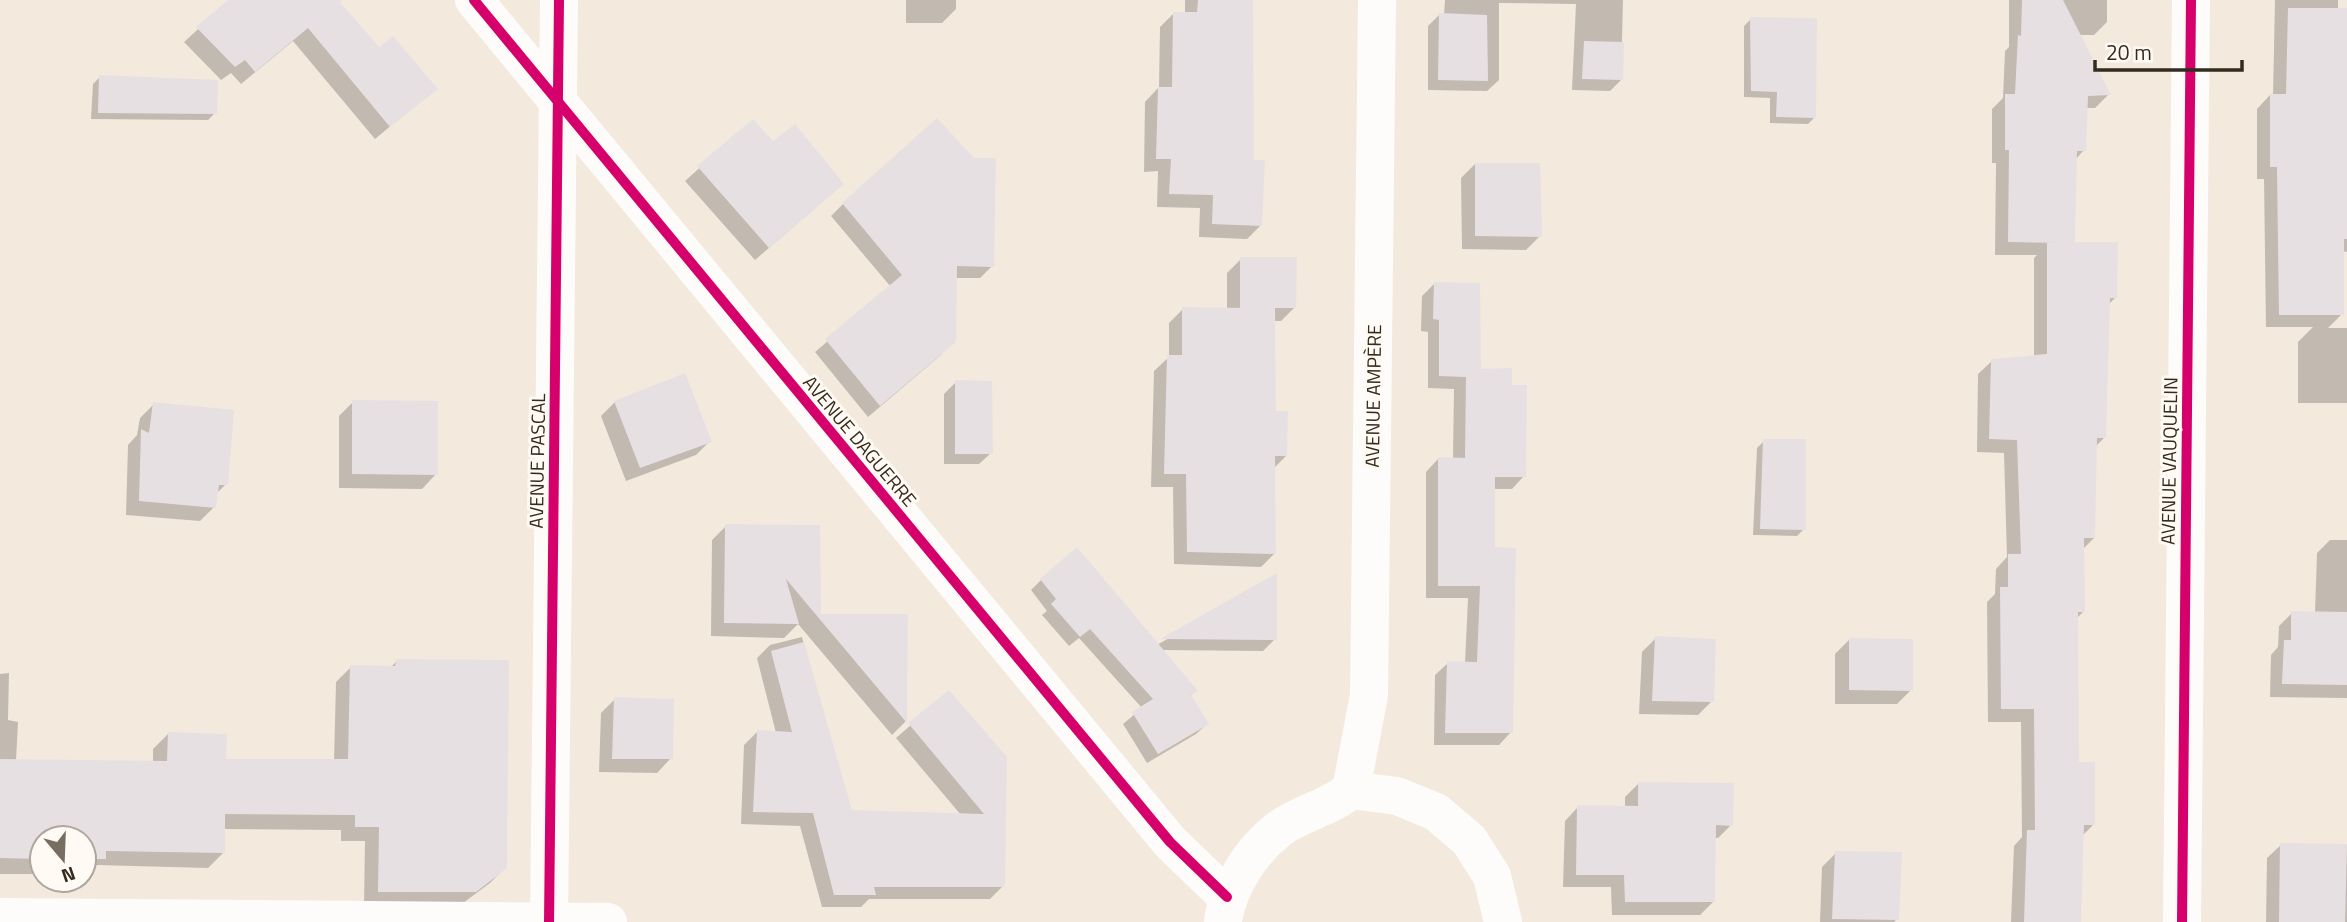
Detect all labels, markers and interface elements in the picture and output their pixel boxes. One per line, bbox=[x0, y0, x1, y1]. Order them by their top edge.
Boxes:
scale bar bbox=[2095, 28, 2242, 72]
text: 20 m bbox=[2106, 36, 2152, 68]
street label: AVENUE AMPÈRE bbox=[1357, 324, 1388, 468]
street label: AVENUE DAGUERRE bbox=[797, 369, 924, 513]
street label: AVENUE VAUQUELIN bbox=[2153, 377, 2184, 545]
street label: AVENUE PASCAL bbox=[521, 393, 552, 529]
north arrow bbox=[28, 824, 98, 894]
text: N bbox=[58, 860, 80, 891]

